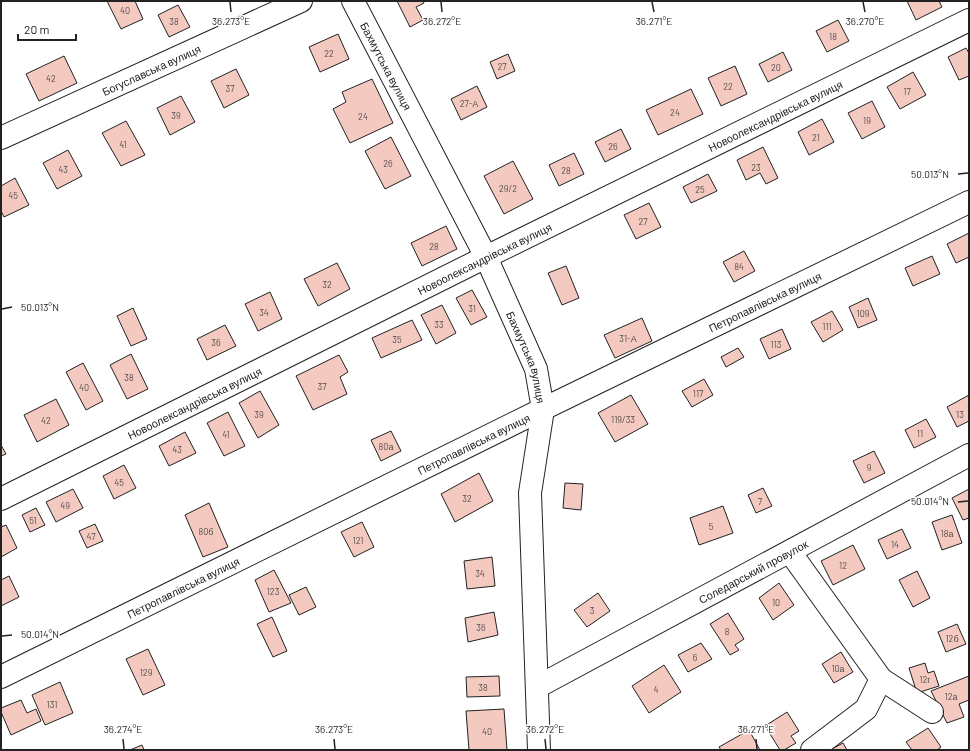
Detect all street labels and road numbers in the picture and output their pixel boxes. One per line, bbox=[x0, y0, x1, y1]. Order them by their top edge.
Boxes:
street label: Бахмутська вулиця bbox=[358, 20, 415, 112]
street label: Богуславська вулиця bbox=[100, 41, 202, 98]
street label: Новоолександрівська вулиця bbox=[706, 77, 844, 154]
street label: Новоолександрівська вулиця bbox=[415, 219, 554, 297]
street label: Петропавлівська вулиця bbox=[706, 268, 823, 334]
street label: Бахмутська вулиця bbox=[504, 309, 548, 404]
street label: Новоолександрівська вулиця bbox=[125, 364, 263, 441]
street label: Петропавлівська вулиця bbox=[415, 410, 532, 477]
street label: Соледарський провулок bbox=[696, 536, 810, 606]
street label: Петропавлівська вулиця bbox=[125, 554, 241, 620]

